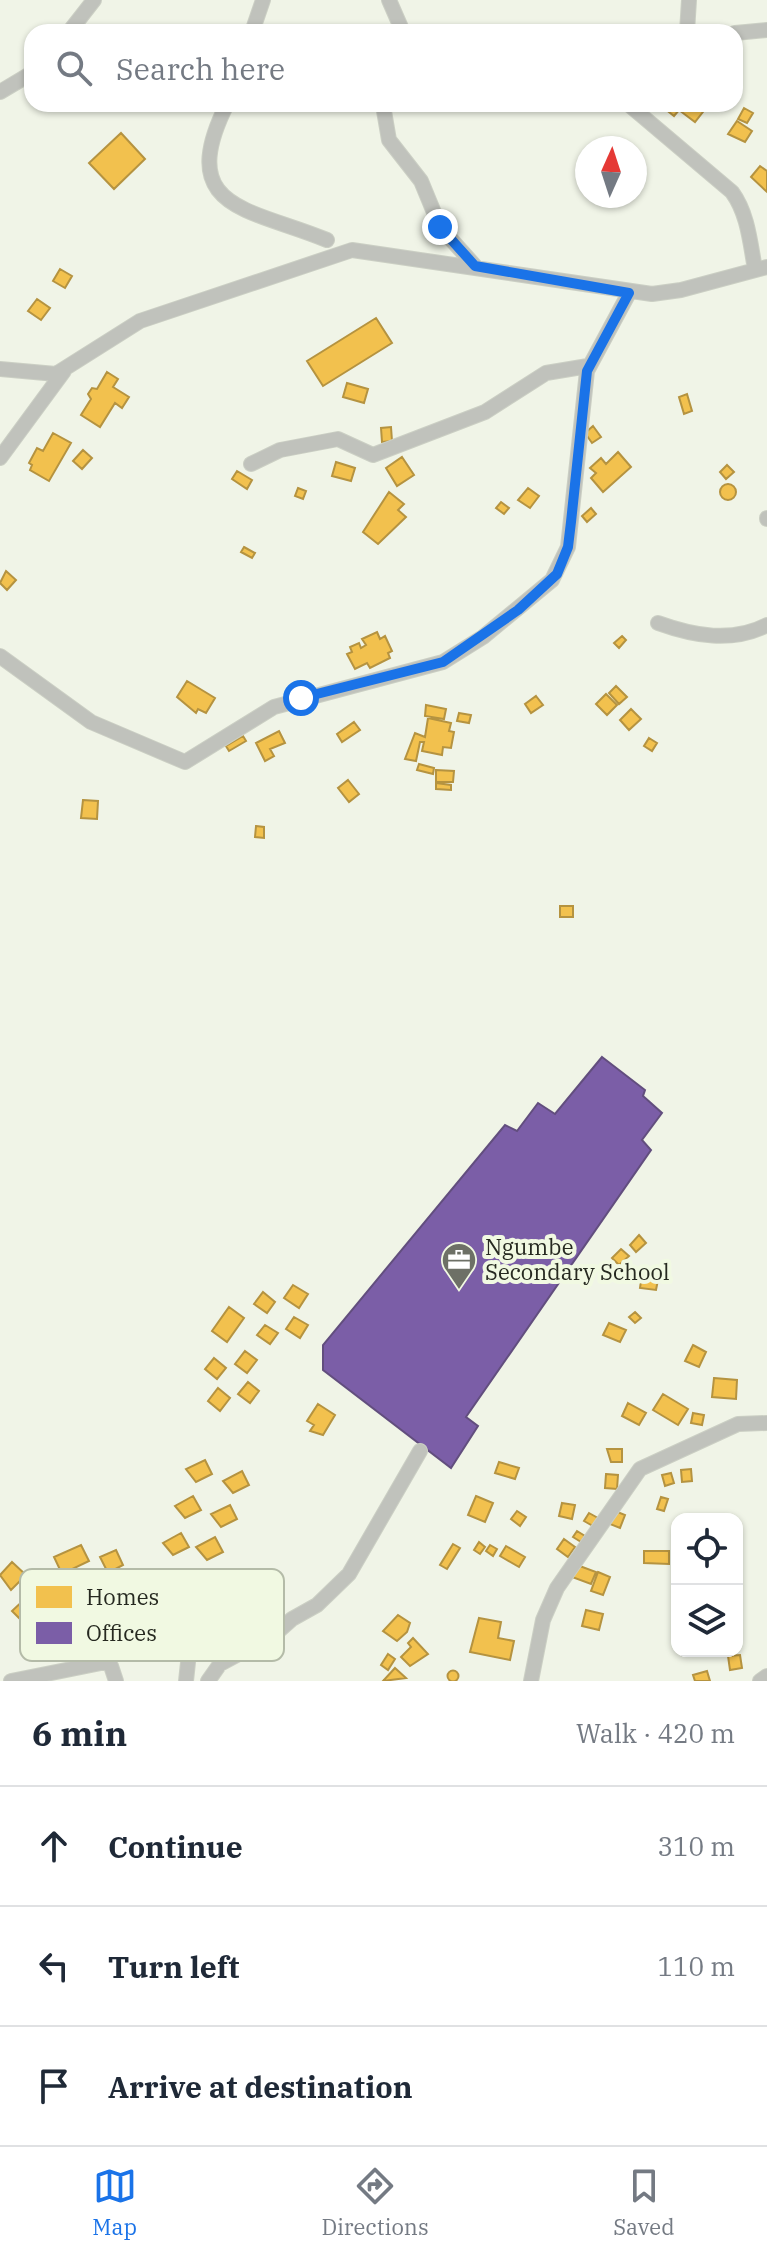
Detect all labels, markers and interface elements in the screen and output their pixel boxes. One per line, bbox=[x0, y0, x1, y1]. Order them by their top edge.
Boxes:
search box bbox=[24, 24, 743, 112]
icon: search bbox=[52, 46, 96, 90]
text: Search here bbox=[116, 49, 285, 88]
north arrow bbox=[575, 136, 647, 208]
route end bbox=[422, 209, 458, 245]
route start bbox=[283, 680, 319, 716]
place label: Ngumbe Secondary School bbox=[485, 1232, 670, 1286]
office icon: Ngumbe Secondary School bbox=[440, 1241, 478, 1291]
map controls bbox=[671, 1513, 743, 1657]
button: locate bbox=[671, 1513, 743, 1585]
legend bbox=[20, 1569, 284, 1661]
text: Homes bbox=[86, 1582, 159, 1611]
button: layers bbox=[671, 1585, 743, 1657]
text: Offices bbox=[86, 1618, 157, 1647]
text: 6 min bbox=[32, 1711, 127, 1755]
text: Walk · 420 m bbox=[576, 1716, 735, 1750]
icon: ahead bbox=[32, 1824, 76, 1868]
text: Continue bbox=[108, 1827, 243, 1866]
text: 310 m bbox=[657, 1829, 735, 1863]
icon: left bbox=[32, 1944, 76, 1988]
text: Turn left bbox=[108, 1947, 240, 1986]
text: 110 m bbox=[657, 1949, 735, 1983]
icon: arrive bbox=[32, 2064, 76, 2108]
text: Arrive at destination bbox=[108, 2067, 413, 2106]
tab: Map bbox=[92, 2164, 137, 2241]
tab: Directions bbox=[321, 2164, 429, 2241]
tab: Saved bbox=[613, 2164, 675, 2241]

